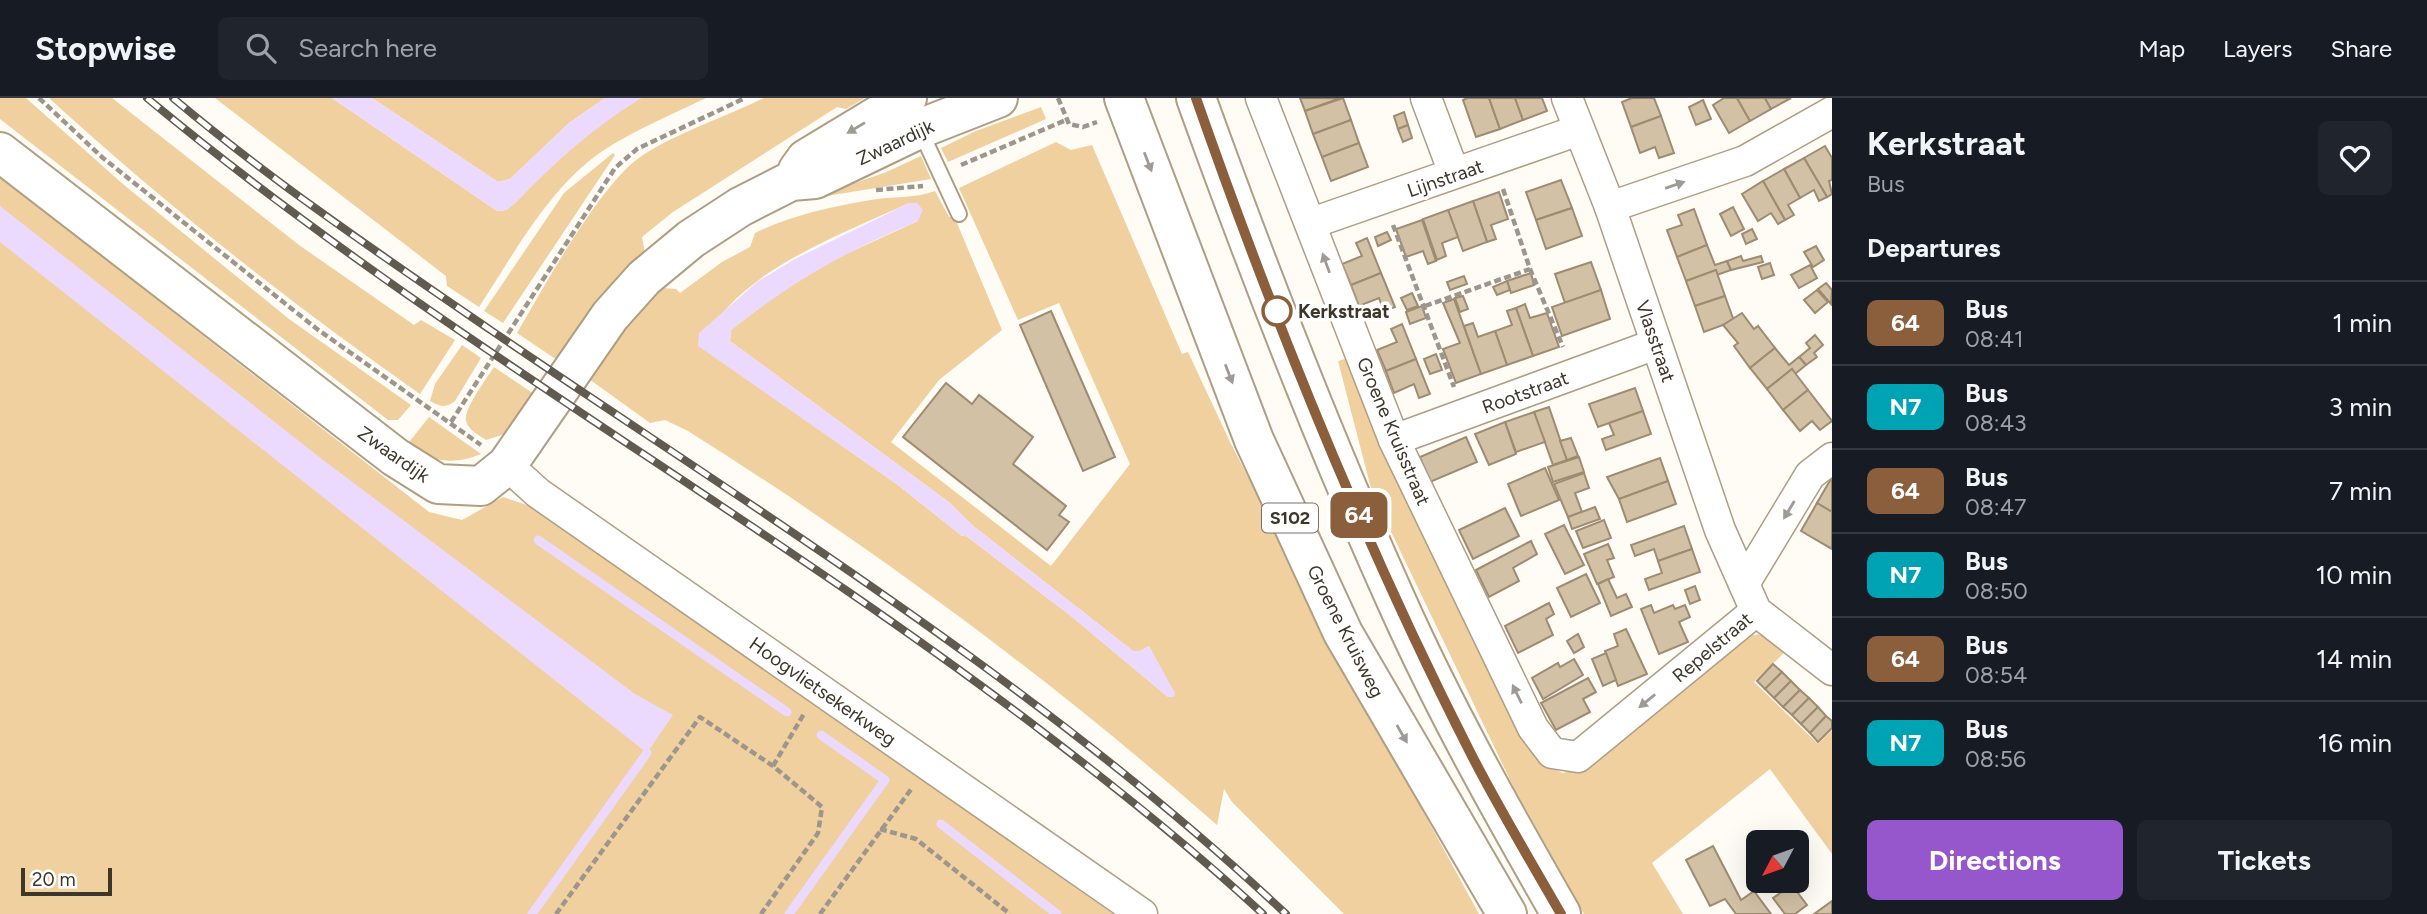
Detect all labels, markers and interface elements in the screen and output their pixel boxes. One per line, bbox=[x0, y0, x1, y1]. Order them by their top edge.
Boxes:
search box bbox=[218, 17, 708, 80]
text: Stopwise bbox=[35, 29, 176, 68]
icon: search bbox=[242, 29, 280, 67]
text: Search here bbox=[298, 32, 437, 64]
text: Map bbox=[2138, 34, 2185, 63]
text: Layers bbox=[2223, 34, 2292, 63]
text: Share bbox=[2330, 34, 2392, 63]
street label: Zwaardijk bbox=[853, 114, 938, 170]
one-way arrow bbox=[847, 121, 866, 134]
button: heart bbox=[2318, 121, 2392, 195]
text: Kerkstraat bbox=[1867, 124, 2026, 163]
one-way arrow bbox=[1143, 151, 1154, 172]
street label: Lijnstraat bbox=[1404, 155, 1486, 202]
text: Bus bbox=[1867, 170, 1905, 198]
one-way arrow bbox=[1664, 179, 1685, 190]
text: Departures bbox=[1867, 232, 2001, 264]
one-way arrow bbox=[1321, 252, 1332, 273]
text: Bus bbox=[1965, 293, 2008, 325]
marker: Kerkstraat bbox=[1262, 296, 1292, 326]
street label: Vlasstraat bbox=[1631, 297, 1680, 385]
place label: Kerkstraat bbox=[1298, 300, 1390, 323]
text: 1 min bbox=[2332, 307, 2392, 339]
text: 64 bbox=[1891, 308, 1920, 337]
text: 08:41 bbox=[1965, 325, 2023, 353]
street label: Groene Kruisstraat bbox=[1352, 354, 1435, 509]
one-way arrow bbox=[1224, 364, 1235, 385]
street label: Rootstraat bbox=[1479, 366, 1571, 419]
text: Bus bbox=[1965, 377, 2008, 409]
text: 3 min bbox=[2329, 391, 2392, 423]
text: N7 bbox=[1890, 392, 1921, 421]
text: 08:43 bbox=[1965, 409, 2026, 437]
street label: Zwaardijk bbox=[353, 421, 435, 488]
text: Bus bbox=[1965, 461, 2008, 493]
text: 7 min bbox=[2329, 475, 2392, 507]
text: 64 bbox=[1891, 476, 1920, 505]
line badge: 64 bbox=[1328, 492, 1390, 538]
text: 08:47 bbox=[1965, 493, 2026, 521]
text: 64 bbox=[1344, 500, 1374, 529]
one-way arrow bbox=[1783, 500, 1796, 519]
road number: S102 bbox=[1262, 504, 1318, 532]
text: Bus bbox=[1965, 545, 2008, 577]
text: 10 min bbox=[2316, 559, 2392, 591]
text: N7 bbox=[1890, 560, 1921, 589]
street label: Groene Kruisweg bbox=[1302, 561, 1389, 701]
text: 08:50 bbox=[1965, 577, 2028, 605]
street label: Repelstraat bbox=[1668, 607, 1757, 687]
text: Bus bbox=[1965, 629, 2008, 661]
street label: Hoogvlietsekerkweg bbox=[745, 632, 901, 751]
text: 14 min bbox=[2316, 643, 2392, 675]
text: 64 bbox=[1891, 644, 1920, 673]
text: 08:54 bbox=[1965, 661, 2027, 689]
one-way arrow bbox=[1512, 684, 1523, 704]
one-way arrow bbox=[1638, 693, 1655, 708]
text: Bus bbox=[1965, 713, 2008, 745]
one-way arrow bbox=[1395, 724, 1408, 743]
text: 16 min bbox=[2317, 727, 2392, 759]
text: N7 bbox=[1890, 728, 1921, 757]
text: 08:56 bbox=[1965, 745, 2026, 773]
button: Directions bbox=[1867, 820, 2123, 900]
button: Tickets bbox=[2137, 820, 2392, 900]
north arrow bbox=[1746, 830, 1810, 892]
map controls bbox=[1746, 830, 1809, 893]
scale bar bbox=[21, 865, 112, 897]
text: 20 m bbox=[32, 868, 76, 891]

